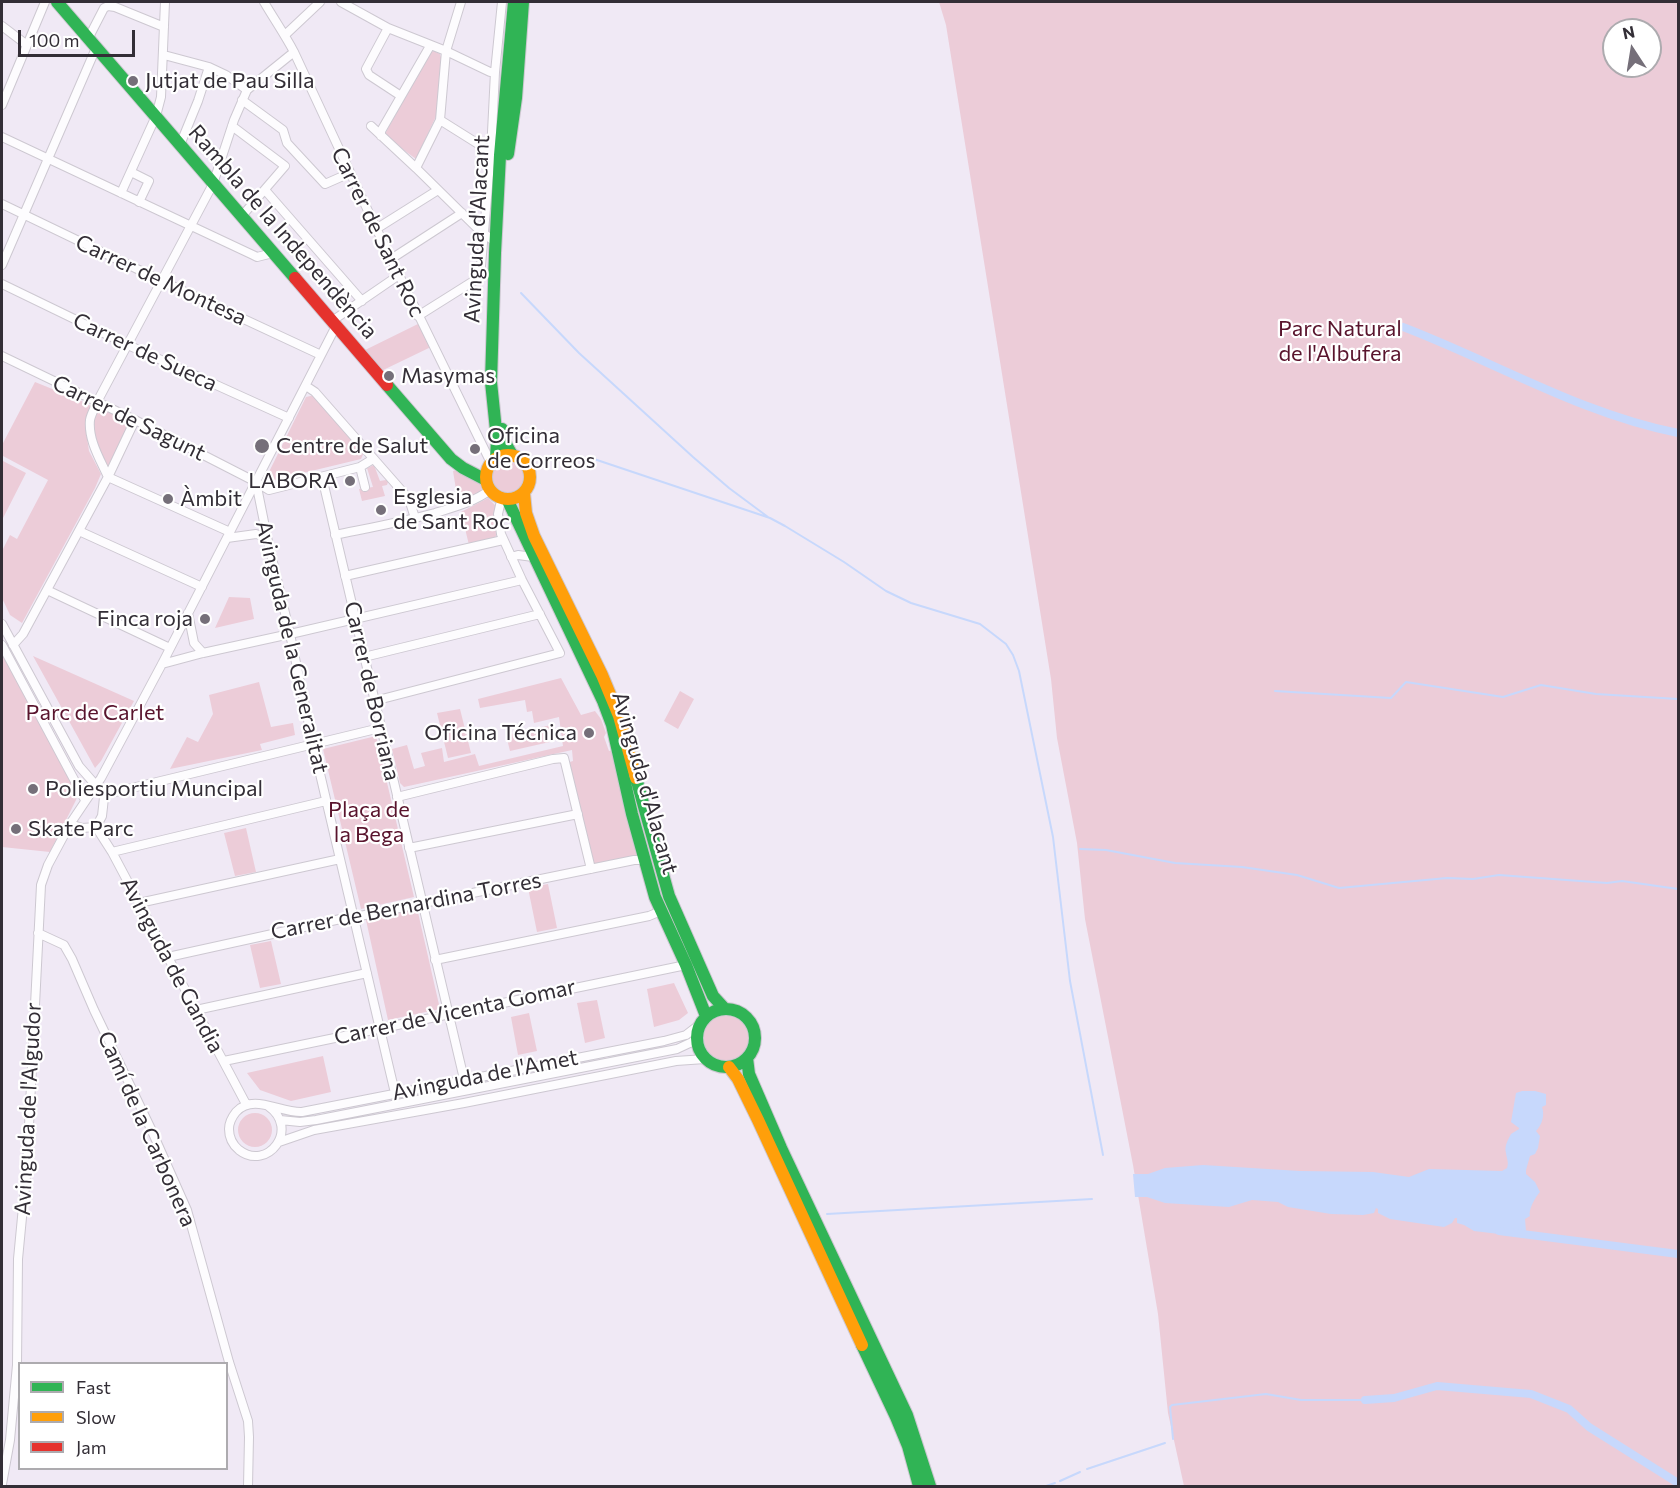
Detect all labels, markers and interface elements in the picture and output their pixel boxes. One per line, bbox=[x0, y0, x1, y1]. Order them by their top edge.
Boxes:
scale bar bbox=[21, 18, 138, 56]
north arrow bbox=[1602, 18, 1662, 78]
text: N bbox=[1621, 21, 1636, 42]
text: 100 m bbox=[29, 29, 79, 51]
place label: Jutjat de Pau Silla bbox=[145, 68, 315, 94]
marker: Jutjat de Pau Silla bbox=[126, 74, 140, 88]
street label: Rambla de la Independència bbox=[183, 120, 383, 344]
street label: Avinguda d'Alacant bbox=[459, 134, 495, 324]
street label: Carrer de Sant Roc bbox=[326, 143, 430, 321]
street label: Carrer de Montesa bbox=[71, 229, 251, 331]
street label: Carrer de Sueca bbox=[69, 307, 221, 397]
park label: Parc Natural de l'Albufera bbox=[1278, 316, 1402, 368]
place label: Masymas bbox=[401, 363, 495, 389]
street label: Carrer de Sagunt bbox=[48, 369, 210, 467]
marker: Masymas bbox=[382, 369, 396, 383]
place label: Oficina de Correos bbox=[487, 423, 595, 475]
place label: Centre de Salut bbox=[276, 433, 428, 459]
marker: Centre de Salut bbox=[253, 437, 271, 455]
marker: Oficina de Correos bbox=[468, 442, 482, 456]
place label: LABORA bbox=[248, 468, 338, 494]
marker: LABORA bbox=[343, 474, 357, 488]
place label: Esglesia de Sant Roc bbox=[393, 484, 510, 536]
place label: Àmbit bbox=[180, 486, 242, 512]
marker: Àmbit bbox=[161, 492, 175, 506]
marker: Esglesia de Sant Roc bbox=[374, 503, 388, 517]
street label: Avinguda de la Generalitat bbox=[250, 518, 334, 776]
street label: Carrer de Borriana bbox=[339, 599, 405, 783]
place label: Finca roja bbox=[97, 606, 193, 632]
marker: Finca roja bbox=[198, 612, 212, 626]
street label: Avinguda d'Alacant bbox=[606, 689, 684, 877]
park label: Parc de Carlet bbox=[26, 700, 164, 726]
place label: Oficina Técnica bbox=[424, 720, 577, 746]
marker: Oficina Técnica bbox=[582, 726, 596, 740]
place label: Poliesportiu Muncipal bbox=[45, 776, 263, 802]
marker: Poliesportiu Muncipal bbox=[26, 782, 40, 796]
park label: Plaça de la Bega bbox=[328, 797, 410, 848]
place label: Skate Parc bbox=[28, 816, 134, 842]
marker: Skate Parc bbox=[9, 822, 23, 836]
street label: Carrer de Bernardina Torres bbox=[268, 867, 544, 945]
street label: Avinguda de Gandia bbox=[115, 873, 229, 1057]
street label: Carrer de Vicenta Gomar bbox=[332, 973, 578, 1051]
street label: Avinguda de l'Algudor bbox=[9, 1002, 47, 1216]
street label: Camí de la Carbonera bbox=[92, 1027, 202, 1231]
street label: Avinguda de l'Amet bbox=[390, 1044, 580, 1106]
legend bbox=[18, 1362, 228, 1470]
text: Fast bbox=[76, 1376, 111, 1398]
text: Slow bbox=[76, 1406, 116, 1428]
text: Jam bbox=[76, 1436, 106, 1458]

